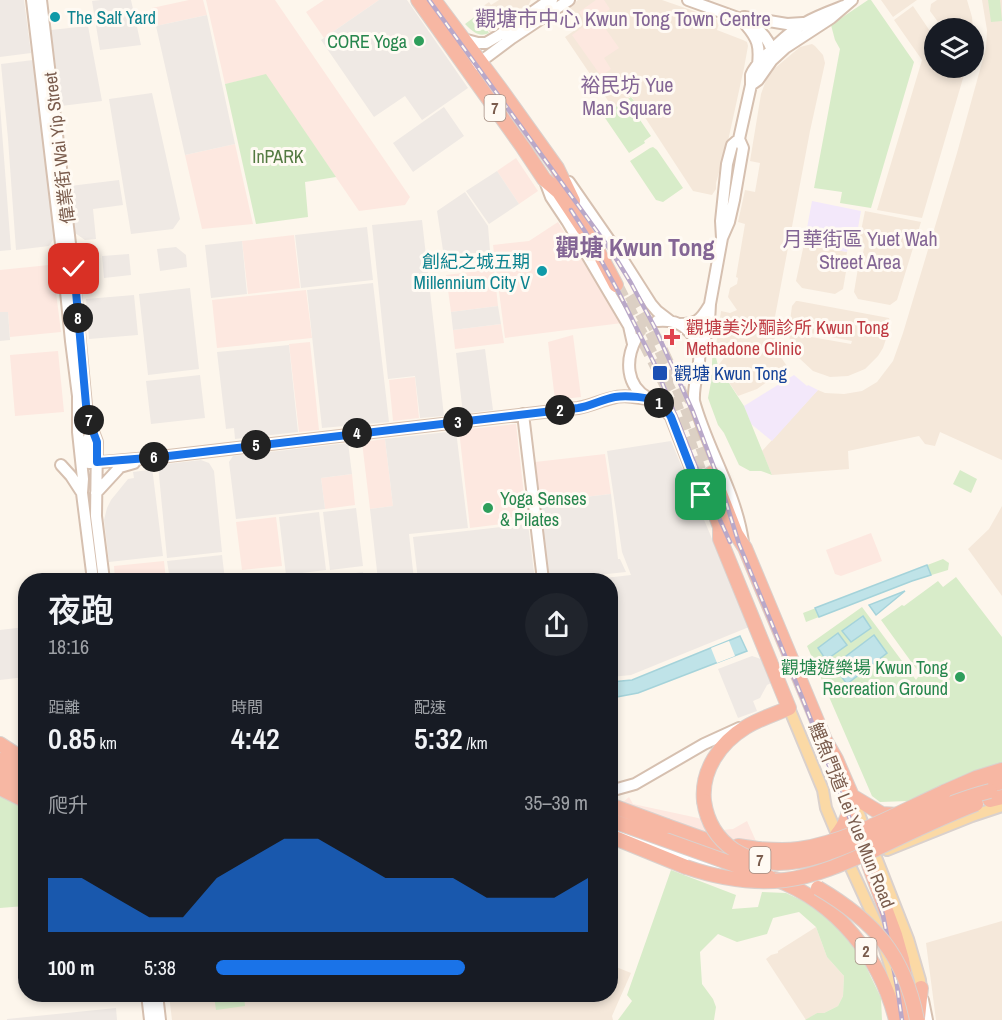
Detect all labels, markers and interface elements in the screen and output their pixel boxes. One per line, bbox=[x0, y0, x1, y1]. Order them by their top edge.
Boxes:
district label: 觀塘市中心 Kwun Tong Town Centre bbox=[475, 4, 771, 33]
place label: The Salt Yard bbox=[67, 5, 156, 30]
marker: The Salt Yard bbox=[48, 10, 62, 24]
map controls bbox=[924, 18, 984, 78]
button: layers bbox=[924, 18, 984, 78]
place label: CORE Yoga bbox=[327, 29, 407, 54]
marker: CORE Yoga bbox=[412, 34, 426, 48]
street label: 偉業街 Wai Yip Street bbox=[37, 71, 81, 225]
district label: 裕民坊 Yue Man Square bbox=[581, 71, 673, 121]
road number: 7 bbox=[484, 95, 506, 121]
park label: InPARK bbox=[252, 144, 304, 169]
district label: 月華街區 Yuet Wah Street Area bbox=[782, 225, 938, 275]
district label: 觀塘 Kwun Tong bbox=[555, 231, 715, 263]
pin bbox=[48, 243, 99, 294]
place label: 創紀之城五期 Millennium City V bbox=[414, 249, 530, 295]
icon: check bbox=[57, 252, 90, 285]
marker: 創紀之城五期 Millennium City V bbox=[535, 264, 549, 278]
pin: 8 bbox=[63, 303, 93, 333]
text: 8 bbox=[74, 307, 82, 329]
place label: 觀塘美沙酮診所 Kwun Tong Methadone Clinic bbox=[686, 315, 890, 361]
marker: 觀塘美沙酮診所 Kwun Tong Methadone Clinic bbox=[663, 328, 681, 346]
place label: 觀塘 Kwun Tong bbox=[674, 361, 788, 386]
marker: 觀塘 Kwun Tong bbox=[651, 364, 669, 382]
pin: 1 bbox=[644, 388, 674, 418]
text: 1 bbox=[655, 392, 663, 414]
pin: 2 bbox=[545, 395, 575, 425]
text: 2 bbox=[556, 399, 564, 421]
pin: 7 bbox=[74, 405, 104, 435]
pin: 3 bbox=[443, 407, 473, 437]
text: 7 bbox=[85, 409, 93, 431]
text: 3 bbox=[454, 411, 462, 433]
pin: 4 bbox=[342, 418, 372, 448]
text: 4 bbox=[353, 422, 361, 444]
pin: 5 bbox=[241, 430, 271, 460]
text: 5 bbox=[252, 434, 260, 456]
pin: 6 bbox=[139, 442, 169, 472]
text: 6 bbox=[150, 446, 158, 468]
pin bbox=[675, 469, 726, 520]
icon: arrive bbox=[684, 478, 717, 511]
place label: Yoga Senses & Pilates bbox=[500, 486, 587, 532]
marker: Yoga Senses & Pilates bbox=[481, 501, 495, 515]
text: 夜跑 bbox=[48, 588, 114, 632]
button: share bbox=[525, 593, 588, 656]
text: 18:16 bbox=[48, 633, 89, 660]
place label: 觀塘遊樂場 Kwun Tong Recreation Ground bbox=[781, 655, 949, 701]
marker: 觀塘遊樂場 Kwun Tong Recreation Ground bbox=[953, 670, 967, 684]
text: 距離 bbox=[48, 696, 80, 718]
text: 時間 bbox=[231, 696, 263, 718]
text: 配速 bbox=[414, 696, 446, 718]
text: 0.85 bbox=[48, 718, 96, 758]
text: 4:42 bbox=[231, 718, 280, 758]
text: 5:32 bbox=[414, 718, 463, 758]
street label: 鯉魚門道 Lei Yue Mun Road bbox=[803, 718, 901, 912]
text: km bbox=[96, 732, 117, 754]
text: /km bbox=[463, 732, 488, 754]
text: 35–39 m bbox=[524, 789, 588, 816]
text: 爬升 bbox=[48, 791, 88, 818]
road number: 7 bbox=[750, 847, 771, 873]
road number: 2 bbox=[856, 938, 876, 964]
text: 100 m bbox=[48, 954, 95, 981]
text: 5:38 bbox=[144, 954, 176, 981]

